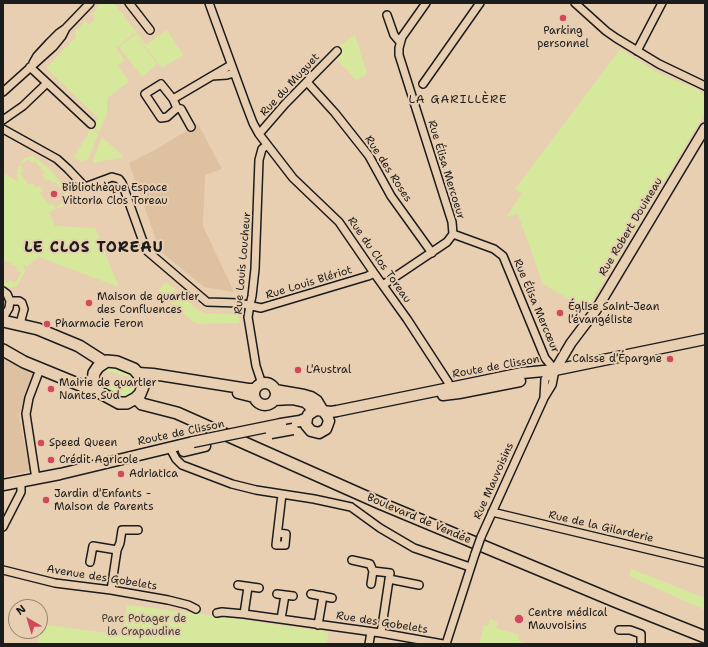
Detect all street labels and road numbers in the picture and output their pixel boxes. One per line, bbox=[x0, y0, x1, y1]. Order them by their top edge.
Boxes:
street label: Rue du Muguet bbox=[258, 51, 322, 119]
street label: Rue Élisa Mercoeur bbox=[425, 119, 467, 221]
street label: Rue des Roses bbox=[362, 133, 414, 205]
street label: Rue Robert Douineau bbox=[596, 175, 666, 279]
street label: Rue Louis Loucheur bbox=[232, 211, 254, 315]
street label: Rue du Clos Toreau bbox=[344, 215, 414, 305]
street label: Rue Élisa Mercœur bbox=[510, 257, 562, 355]
street label: Rue Louis Blériot bbox=[264, 264, 354, 302]
street label: Route de Clisson bbox=[451, 353, 541, 381]
street label: Route de Clisson bbox=[136, 417, 226, 449]
street label: Rue Mauvoisins bbox=[471, 441, 517, 521]
street label: Boulevard de Vendée bbox=[365, 491, 473, 547]
street label: Rue de la Gilarderie bbox=[547, 509, 655, 545]
street label: Avenue des Gobelets bbox=[46, 563, 158, 593]
street label: Rue des Gobelets bbox=[335, 609, 429, 637]

